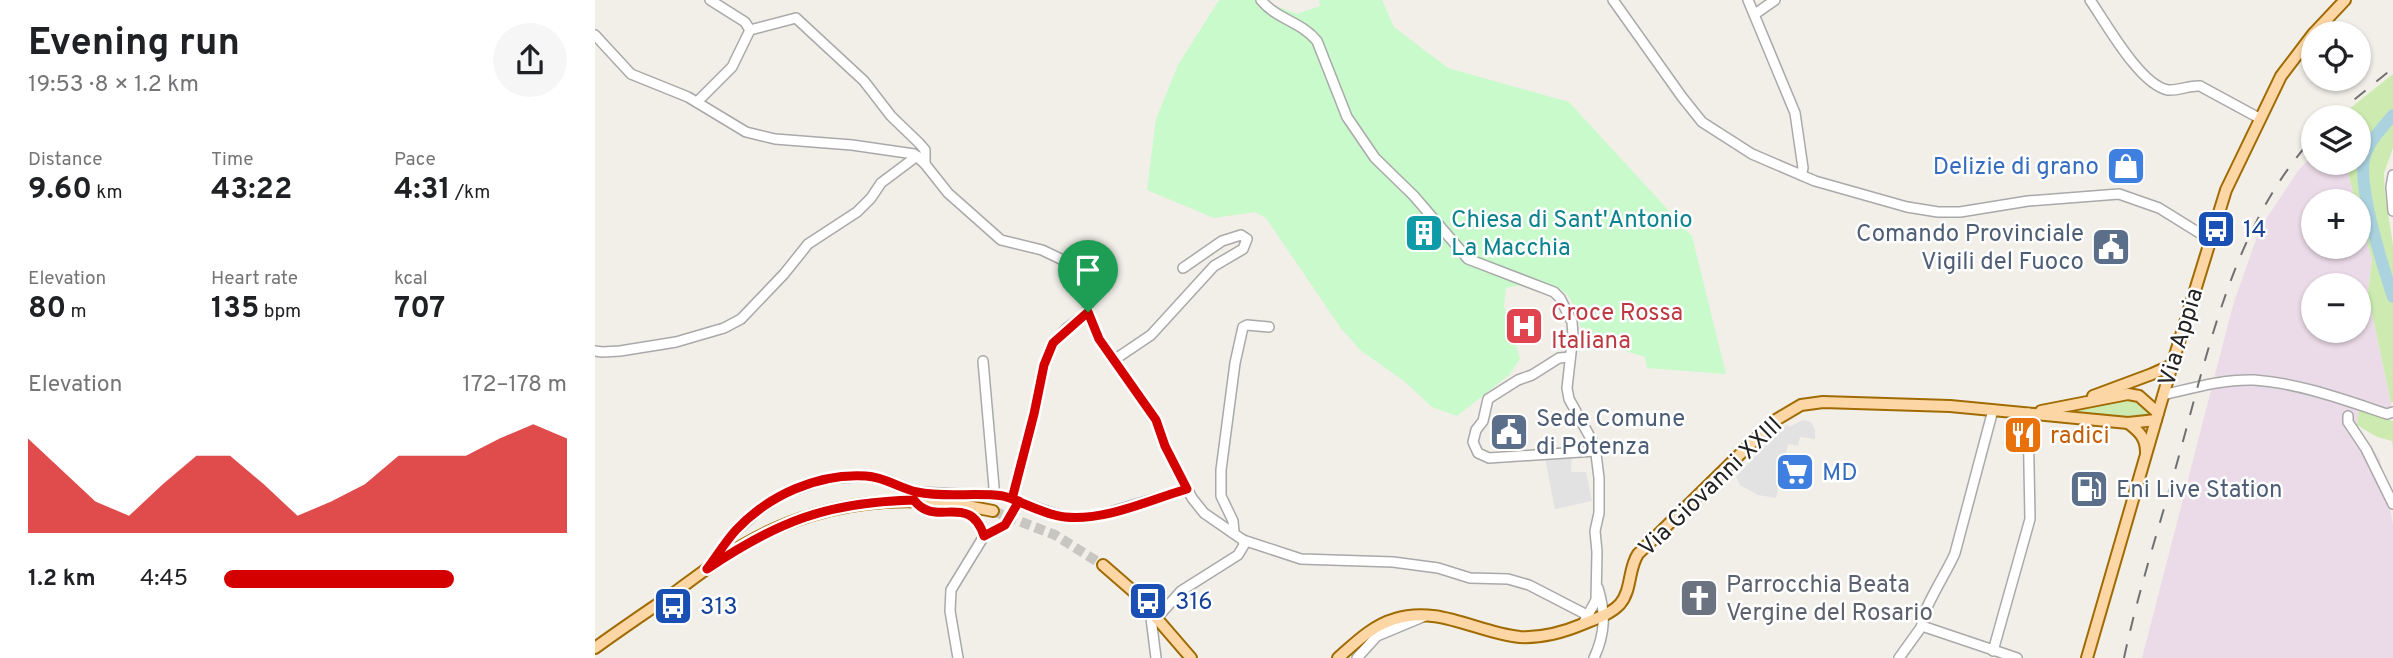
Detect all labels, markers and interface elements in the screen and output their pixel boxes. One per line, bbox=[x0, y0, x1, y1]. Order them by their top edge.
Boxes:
text: Evening run bbox=[28, 20, 240, 69]
map controls bbox=[2301, 21, 2371, 343]
button: locate bbox=[2301, 21, 2371, 91]
button: share bbox=[493, 23, 567, 97]
text: 19:53 · 8 × 1.2 km bbox=[28, 71, 199, 100]
button: layers bbox=[2301, 105, 2371, 175]
shop icon: Delizie di grano bbox=[2105, 145, 2147, 187]
text: Distance bbox=[28, 148, 103, 172]
text: Time bbox=[211, 148, 254, 172]
text: Pace bbox=[394, 148, 436, 172]
place label: Delizie di grano bbox=[1933, 153, 2099, 183]
text: 9.60 bbox=[28, 172, 92, 209]
text: 43:22 bbox=[211, 172, 292, 209]
text: 4:31 bbox=[394, 172, 451, 209]
text: km bbox=[92, 181, 123, 205]
text: /km bbox=[451, 181, 490, 205]
button: + bbox=[2301, 189, 2371, 259]
place label: Chiesa di Sant'Antonio La Macchia bbox=[1451, 206, 1693, 264]
bus stop icon: 14 bbox=[2195, 208, 2237, 250]
building icon: Chiesa di Sant'Antonio La Macchia bbox=[1403, 212, 1445, 254]
place label: 14 bbox=[2243, 216, 2266, 246]
place label: Comando Provinciale Vigili del Fuoco bbox=[1856, 220, 2084, 278]
public building icon: Comando Provinciale Vigili del Fuoco bbox=[2090, 226, 2132, 268]
pin bbox=[1058, 240, 1118, 312]
icon: arrive bbox=[1069, 251, 1107, 289]
text: Elevation bbox=[28, 267, 106, 291]
text: Heart rate bbox=[211, 267, 298, 291]
text: kcal bbox=[394, 267, 428, 291]
button: − bbox=[2301, 273, 2371, 343]
street label: Via Appia bbox=[2153, 285, 2211, 390]
text: 80 bbox=[28, 291, 66, 328]
text: 135 bbox=[211, 291, 259, 328]
text: 707 bbox=[394, 291, 445, 328]
place label: Croce Rossa Italiana bbox=[1551, 299, 1683, 357]
text: m bbox=[66, 300, 87, 324]
text: bpm bbox=[259, 300, 301, 324]
hospital icon: Croce Rossa Italiana bbox=[1503, 305, 1545, 347]
text: Elevation bbox=[28, 371, 123, 400]
text: 172–178 m bbox=[462, 371, 567, 400]
place label: Sede Comune di Potenza bbox=[1536, 405, 1685, 463]
public building icon: Sede Comune di Potenza bbox=[1488, 411, 1530, 453]
street label: Via Giovanni XXIII bbox=[1633, 411, 1790, 564]
restaurant icon: radici bbox=[2002, 414, 2044, 456]
place label: radici bbox=[2050, 422, 2110, 452]
supermarket icon: MD bbox=[1774, 451, 1816, 493]
place label: MD bbox=[1822, 459, 1858, 489]
fuel station icon: Eni Live Station bbox=[2068, 468, 2110, 510]
place label: Eni Live Station bbox=[2116, 476, 2282, 506]
text: 1.2 km bbox=[28, 565, 96, 594]
text: 4:45 bbox=[140, 565, 188, 594]
place label: Parrocchia Beata Vergine del Rosario bbox=[1726, 571, 1933, 629]
church icon: Parrocchia Beata Vergine del Rosario bbox=[1678, 577, 1720, 619]
bus stop icon: 316 bbox=[1127, 580, 1169, 622]
bus stop icon: 313 bbox=[652, 585, 694, 627]
place label: 316 bbox=[1175, 588, 1213, 618]
place label: 313 bbox=[700, 593, 738, 623]

